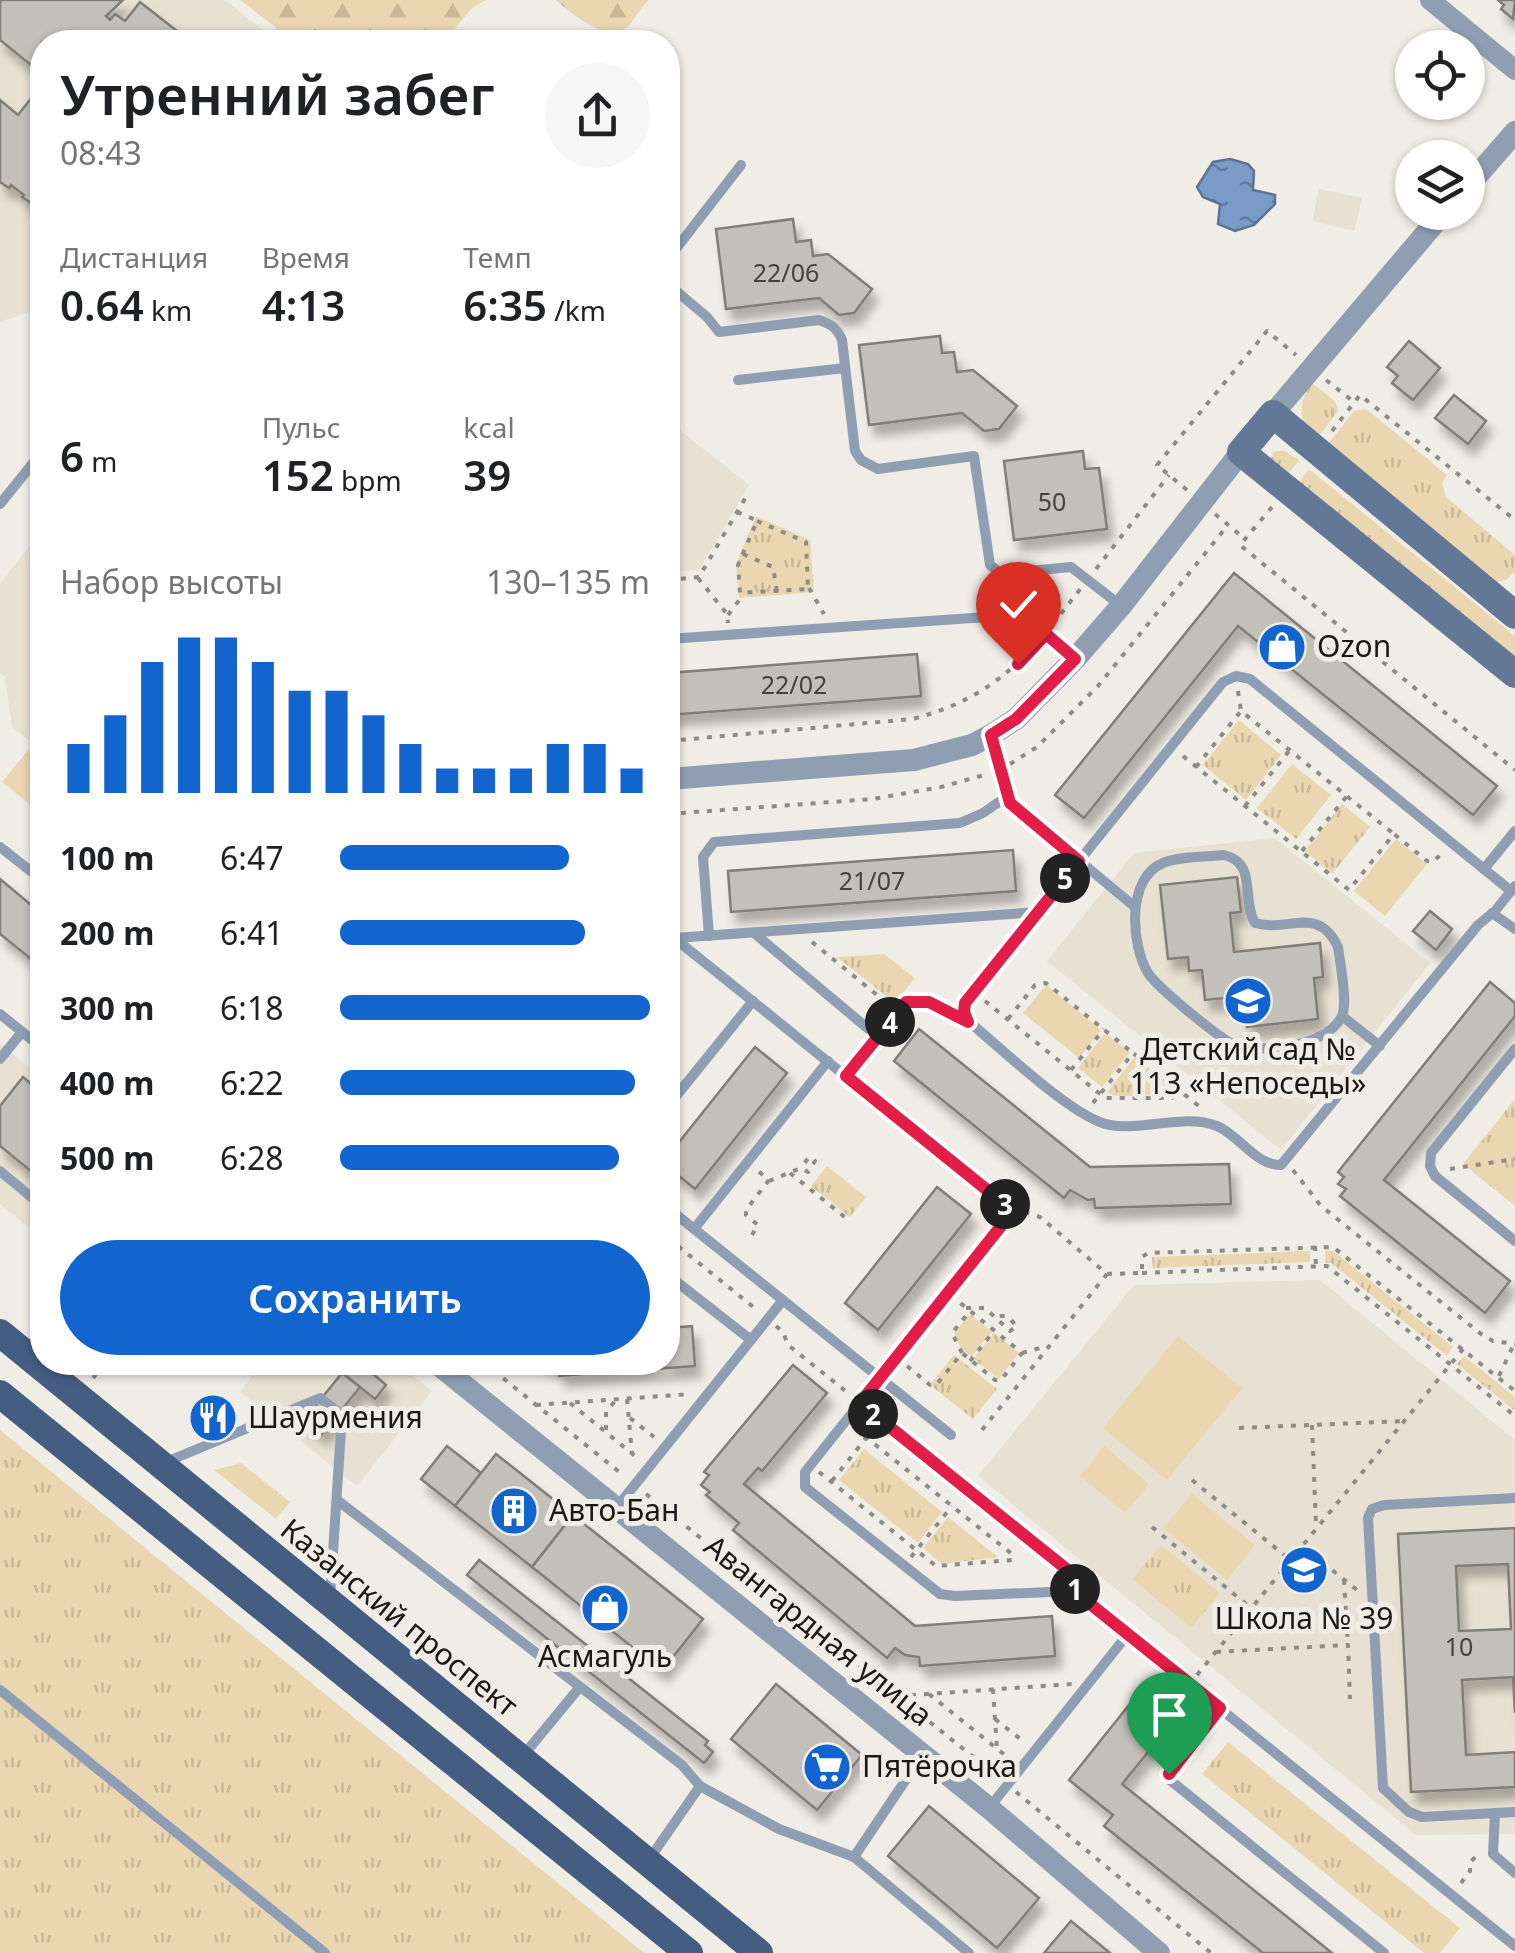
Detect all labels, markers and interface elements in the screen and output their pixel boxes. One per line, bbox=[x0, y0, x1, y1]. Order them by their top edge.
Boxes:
map controls bbox=[1395, 30, 1485, 230]
button: locate bbox=[1395, 30, 1485, 120]
text: Утренний забег bbox=[60, 56, 495, 131]
button: share bbox=[545, 63, 650, 168]
text: 08:43 bbox=[60, 131, 142, 174]
button: layers bbox=[1395, 140, 1485, 230]
text: Дистанция bbox=[60, 238, 208, 276]
text: Время bbox=[262, 238, 350, 276]
text: Темп bbox=[463, 238, 532, 276]
house number: 22/06 bbox=[753, 255, 819, 289]
text: 0.64 bbox=[60, 276, 144, 333]
text: 4:13 bbox=[262, 276, 345, 333]
text: 6:35 bbox=[463, 276, 547, 333]
text: km bbox=[144, 291, 192, 329]
text: /km bbox=[547, 291, 606, 329]
text: Пульс bbox=[262, 408, 341, 446]
text: kcal bbox=[463, 408, 515, 446]
text: 6 bbox=[60, 427, 84, 484]
text: m bbox=[84, 442, 118, 480]
text: 152 bbox=[262, 446, 334, 503]
text: 39 bbox=[463, 446, 511, 503]
text: bpm bbox=[334, 461, 402, 499]
house number: 50 bbox=[1038, 484, 1066, 518]
text: Набор высоты bbox=[60, 560, 283, 603]
text: 130–135 m bbox=[486, 560, 650, 603]
pin bbox=[976, 562, 1061, 665]
icon: check bbox=[991, 577, 1046, 632]
shop icon: Ozon bbox=[1256, 621, 1308, 673]
place label: Ozon bbox=[1317, 625, 1391, 666]
house number: 22/02 bbox=[761, 667, 827, 701]
text: 100 m bbox=[60, 836, 154, 879]
text: 6:47 bbox=[220, 836, 284, 879]
pin: 5 bbox=[1040, 853, 1090, 903]
text: 5 bbox=[1057, 859, 1073, 897]
house number: 21/07 bbox=[839, 863, 905, 897]
text: 200 m bbox=[60, 911, 154, 954]
text: 6:41 bbox=[220, 911, 284, 954]
school or university icon: Детский сад № 113 «Непоседы» bbox=[1222, 975, 1274, 1027]
text: 300 m bbox=[60, 986, 154, 1029]
text: 6:18 bbox=[220, 986, 284, 1029]
pin: 4 bbox=[865, 997, 915, 1047]
text: 4 bbox=[882, 1003, 898, 1041]
place label: Детский сад № 113 «Непоседы» bbox=[1130, 1028, 1366, 1103]
text: 400 m bbox=[60, 1061, 154, 1104]
text: 6:22 bbox=[220, 1061, 284, 1104]
text: 500 m bbox=[60, 1136, 154, 1179]
text: 6:28 bbox=[220, 1136, 284, 1179]
pin: 3 bbox=[980, 1179, 1030, 1229]
text: 3 bbox=[997, 1185, 1013, 1223]
button: Сохранить bbox=[60, 1240, 650, 1355]
pin: 2 bbox=[848, 1389, 898, 1439]
restaurant icon: Шаурмения bbox=[187, 1392, 239, 1444]
text: 2 bbox=[865, 1395, 881, 1433]
place label: Шаурмения bbox=[248, 1396, 423, 1437]
building icon: Авто-Бан bbox=[488, 1485, 540, 1537]
place label: Авто-Бан bbox=[549, 1489, 679, 1530]
street label: Казанский проспект bbox=[273, 1508, 527, 1725]
street label: Авангардная улица bbox=[696, 1525, 942, 1735]
school or university icon: Школа № 39 bbox=[1278, 1544, 1330, 1596]
pin: 1 bbox=[1050, 1564, 1100, 1614]
text: 1 bbox=[1067, 1570, 1083, 1608]
shop icon: Асмагуль bbox=[579, 1582, 631, 1634]
place label: Школа № 39 bbox=[1214, 1597, 1394, 1638]
house number: 10 bbox=[1445, 1629, 1473, 1663]
place label: Асмагуль bbox=[538, 1635, 672, 1676]
pin bbox=[1127, 1672, 1212, 1775]
icon: arrive bbox=[1142, 1687, 1197, 1742]
supermarket icon: Пятёрочка bbox=[801, 1741, 853, 1793]
place label: Пятёрочка bbox=[862, 1745, 1017, 1786]

